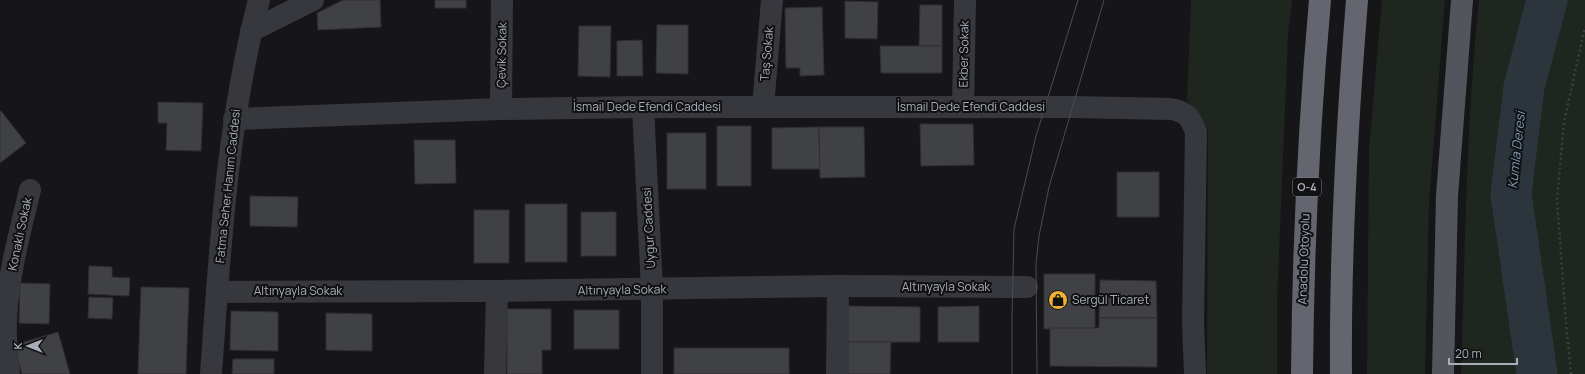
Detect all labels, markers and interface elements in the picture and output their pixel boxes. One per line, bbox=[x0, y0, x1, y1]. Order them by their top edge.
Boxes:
street label: Ekber Sokak bbox=[954, 19, 973, 87]
street label: Çevik Sokak bbox=[492, 21, 511, 88]
street label: Taş Sokak bbox=[756, 25, 777, 82]
street label: İsmail Dede Efendi Caddesi bbox=[573, 98, 721, 115]
street label: İsmail Dede Efendi Caddesi bbox=[897, 98, 1045, 115]
street label: Fatma Seher Hanım Caddesi bbox=[211, 108, 244, 264]
water label: Kumla Deresi bbox=[1503, 109, 1529, 189]
road number: O-4 bbox=[1293, 178, 1321, 196]
street label: Uygur Caddesi bbox=[638, 187, 659, 269]
street label: Konaklı Sokak bbox=[3, 195, 36, 272]
street label: Anadolu Otoyolu bbox=[1293, 213, 1314, 305]
street label: Altınyayla Sokak bbox=[902, 278, 991, 295]
street label: Altınyayla Sokak bbox=[578, 280, 667, 299]
street label: Altınyayla Sokak bbox=[254, 282, 343, 299]
shop icon: Sergül Ticaret bbox=[1047, 289, 1069, 311]
place label: Sergül Ticaret bbox=[1072, 291, 1149, 308]
north arrow bbox=[8, 326, 48, 366]
scale bar bbox=[1449, 340, 1517, 366]
text: K bbox=[10, 342, 25, 350]
text: 20 m bbox=[1455, 345, 1482, 362]

